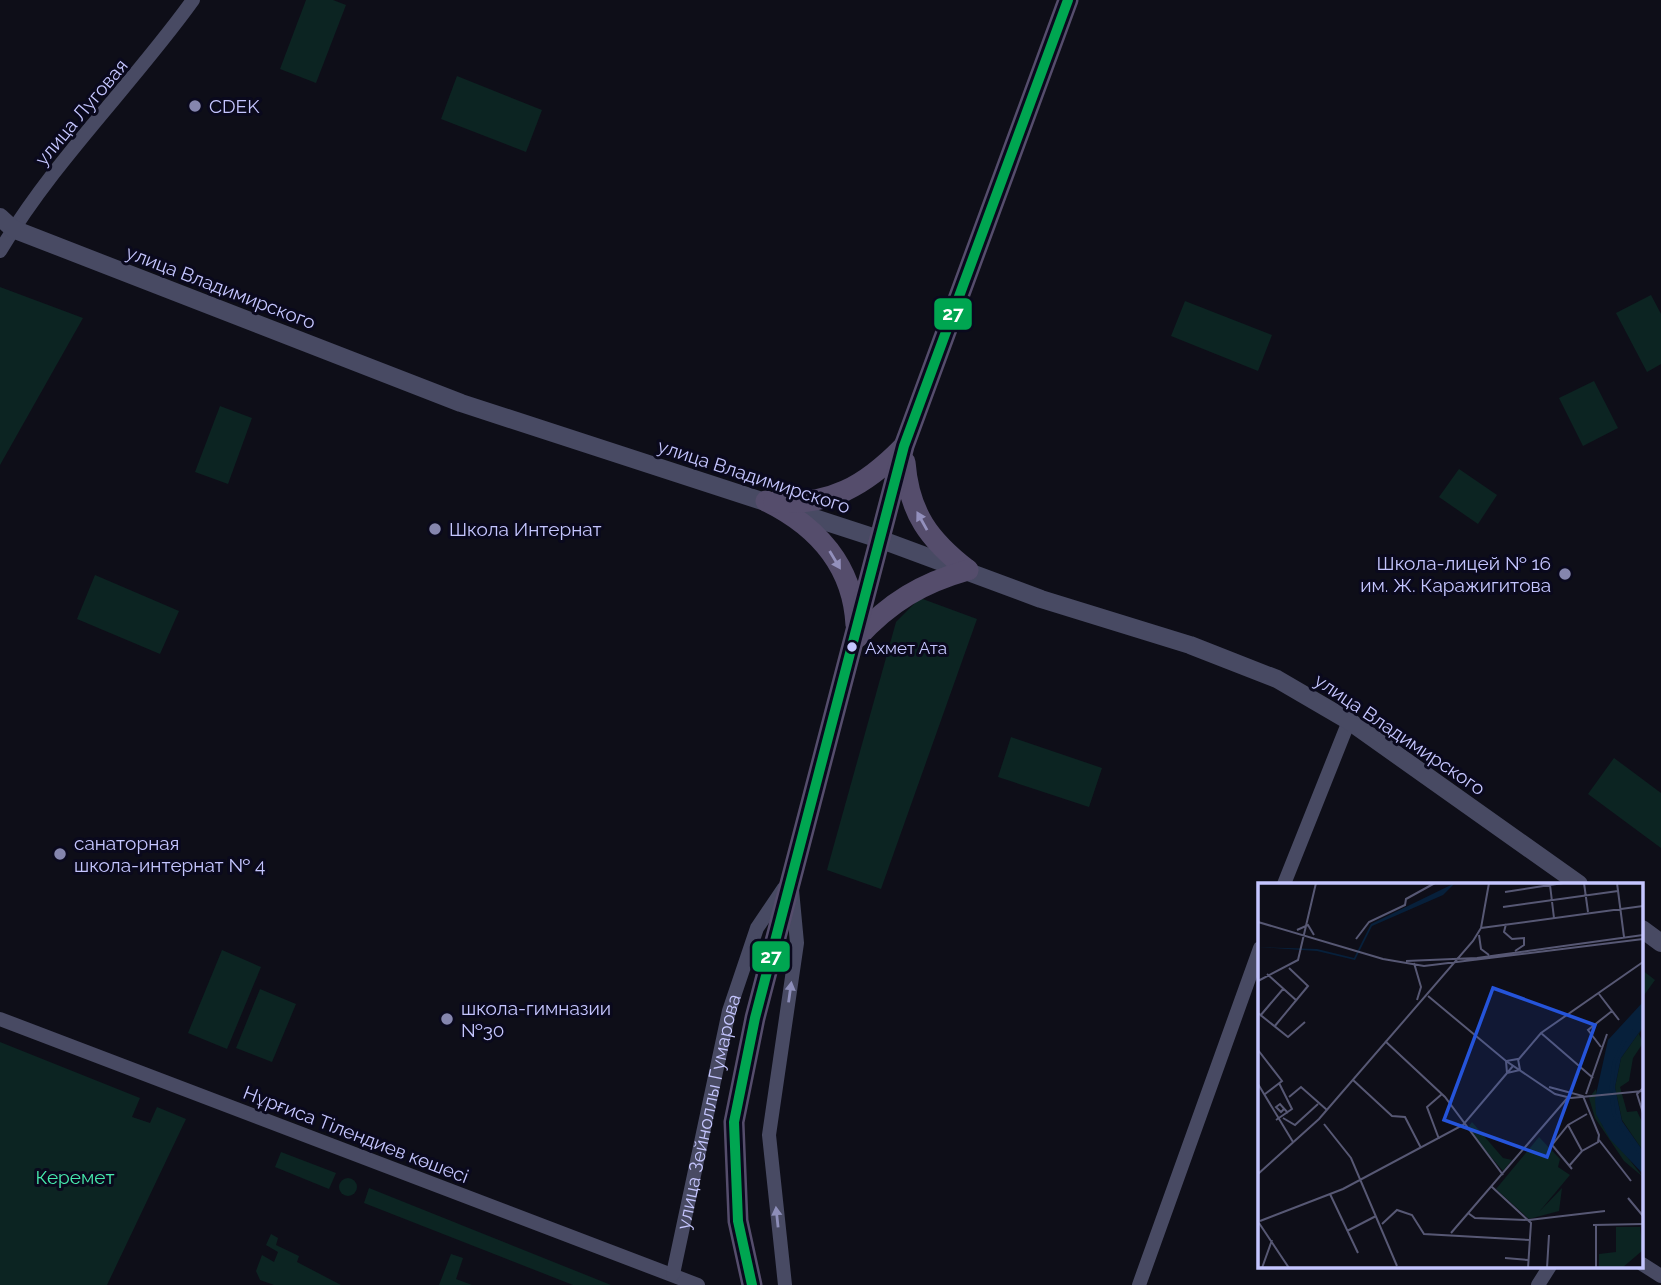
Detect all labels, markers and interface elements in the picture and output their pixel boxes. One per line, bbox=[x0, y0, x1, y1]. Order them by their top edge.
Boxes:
street label: улица Луговая bbox=[30, 54, 132, 170]
place label: CDEK bbox=[209, 95, 260, 117]
marker: CDEK bbox=[187, 98, 203, 114]
street label: улица Владимирского bbox=[123, 241, 319, 333]
line badge: 27 bbox=[933, 297, 973, 331]
text: 27 bbox=[942, 302, 964, 324]
street label: улица Владимирского bbox=[655, 434, 853, 518]
one-way arrow bbox=[916, 512, 928, 531]
place label: Школа Интернат bbox=[449, 518, 602, 540]
marker: Школа Интернат bbox=[427, 521, 443, 537]
one-way arrow bbox=[829, 550, 842, 569]
place label: Школа-лицей № 16 им. Ж. Каражигитова bbox=[1360, 552, 1551, 596]
marker: Школа-лицей № 16 им. Ж. Каражигитова bbox=[1557, 566, 1573, 582]
place label: Ахмет Ата bbox=[865, 638, 947, 658]
marker: Ахмет Ата bbox=[845, 640, 859, 654]
street label: улица Владимирского bbox=[1310, 669, 1490, 799]
place label: санаторная школа-интернат № 4 bbox=[74, 832, 265, 876]
marker: санаторная школа-интернат № 4 bbox=[52, 846, 68, 862]
inset map bbox=[1258, 883, 1644, 1268]
line badge: 27 bbox=[751, 940, 791, 973]
text: 27 bbox=[760, 945, 782, 967]
one-way arrow bbox=[785, 980, 796, 1002]
street label: улица Зейноллы Гумарова bbox=[672, 991, 745, 1232]
place label: школа-гимназии №30 bbox=[461, 997, 611, 1041]
marker: школа-гимназии №30 bbox=[439, 1011, 455, 1027]
street label: Нұрғиса Тілендиев көшесі bbox=[240, 1081, 472, 1187]
park label: Керемет bbox=[35, 1166, 115, 1188]
one-way arrow bbox=[772, 1206, 783, 1228]

